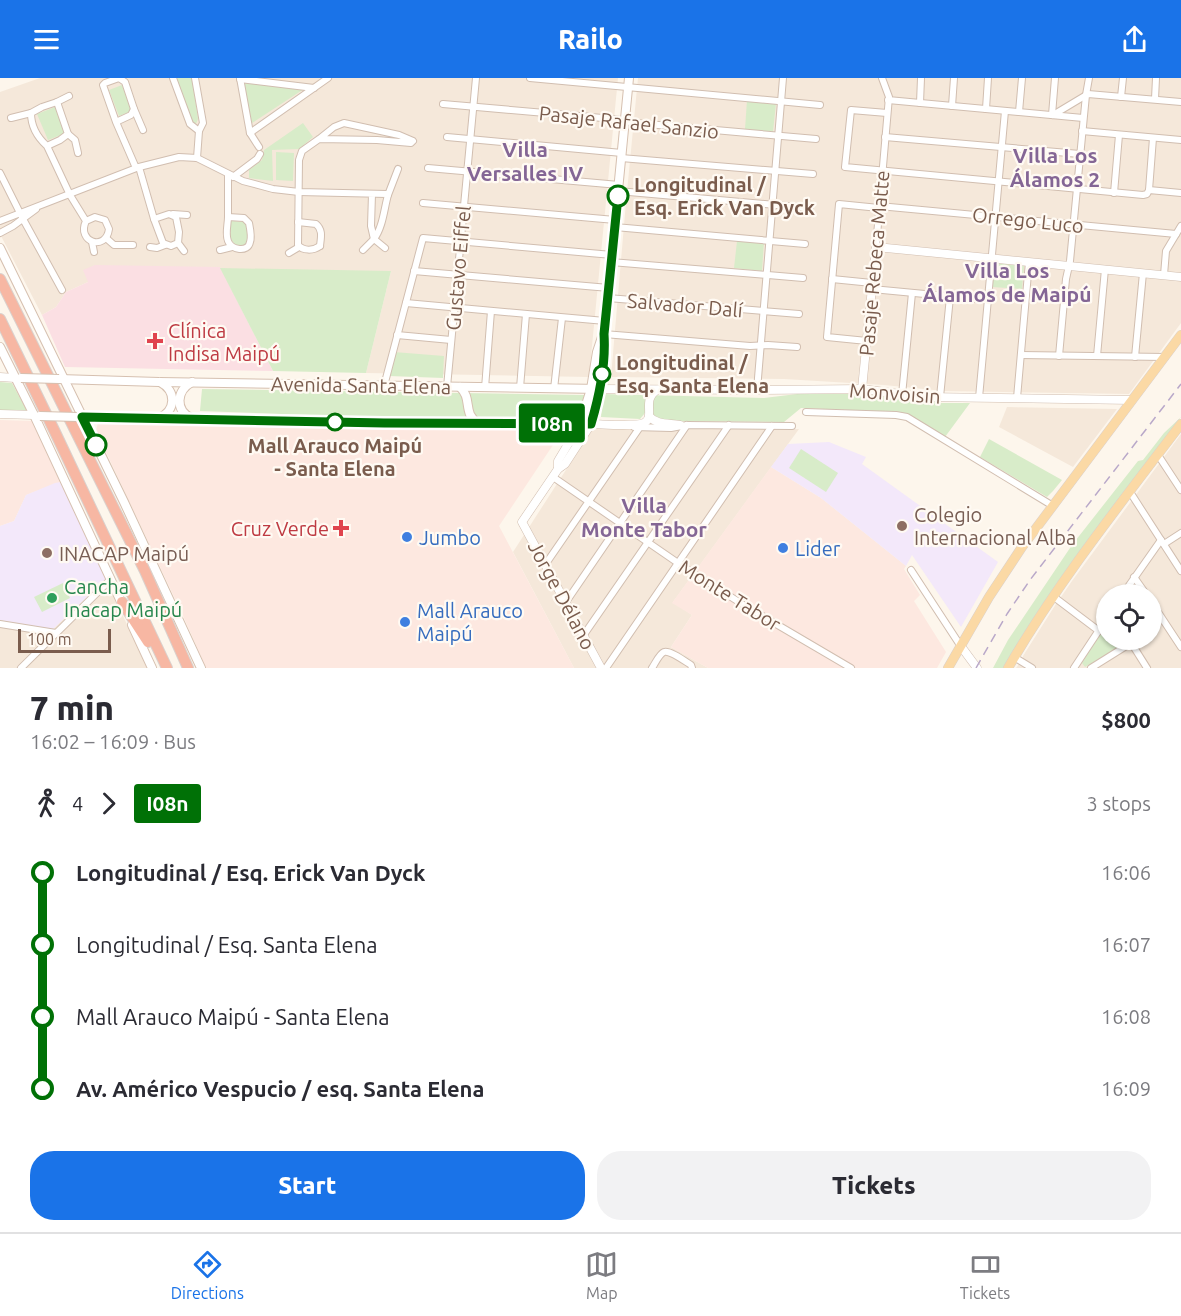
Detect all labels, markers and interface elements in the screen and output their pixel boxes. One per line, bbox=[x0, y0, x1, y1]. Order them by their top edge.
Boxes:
icon: menu bbox=[30, 23, 63, 56]
icon: share bbox=[1118, 23, 1151, 56]
text: Railo bbox=[558, 24, 623, 54]
street label: Pasaje Rafael Sanzio bbox=[538, 101, 720, 143]
district label: Villa Versalles IV bbox=[467, 137, 584, 185]
district label: Villa Los Álamos 2 bbox=[1010, 143, 1100, 191]
street label: Pasaje Rebeca Matte bbox=[854, 169, 894, 357]
place label: Longitudinal / Esq. Erick Van Dyck bbox=[634, 173, 815, 219]
marker: Longitudinal / Esq. Erick Van Dyck bbox=[607, 185, 629, 207]
street label: Orrego Luco bbox=[971, 203, 1085, 237]
street label: Gustavo Eiffel bbox=[441, 205, 475, 331]
district label: Villa Los Álamos de Maipú bbox=[923, 258, 1091, 306]
street label: Salvador Dalí bbox=[626, 288, 745, 322]
place label: Clínica Indisa Maipú bbox=[168, 319, 280, 365]
marker: Clínica Indisa Maipú bbox=[146, 332, 164, 350]
place label: Longitudinal / Esq. Santa Elena bbox=[616, 351, 769, 397]
marker: Longitudinal / Esq. Santa Elena bbox=[593, 365, 611, 383]
street label: Avenida Santa Elena bbox=[271, 372, 451, 398]
street label: Monvoisin bbox=[848, 378, 942, 408]
line badge: I08n bbox=[510, 404, 594, 442]
text: I08n bbox=[531, 411, 573, 435]
marker: Mall Arauco Maipú - Santa Elena bbox=[326, 413, 344, 431]
unlabelled marker bbox=[85, 434, 107, 456]
place label: Mall Arauco Maipú - Santa Elena bbox=[248, 434, 422, 480]
district label: Villa Monte Tabor bbox=[581, 493, 707, 541]
place label: Colegio Internacional Alba bbox=[914, 503, 1076, 549]
place label: Cruz Verde bbox=[231, 517, 329, 540]
marker: Colegio Internacional Alba bbox=[895, 519, 909, 533]
marker: Cruz Verde bbox=[334, 521, 348, 535]
place label: Jumbo bbox=[419, 526, 481, 549]
marker: Jumbo bbox=[400, 530, 414, 544]
street label: Jorge Délano bbox=[524, 537, 600, 653]
place label: Lider bbox=[795, 537, 841, 560]
marker: Lider bbox=[776, 541, 790, 555]
place label: INACAP Maipú bbox=[59, 542, 189, 565]
marker: INACAP Maipú bbox=[40, 546, 54, 560]
street label: Monte Tabor bbox=[675, 555, 785, 636]
place label: Cancha Inacap Maipú bbox=[64, 575, 182, 621]
map controls bbox=[1096, 584, 1162, 650]
button: locate bbox=[1096, 584, 1162, 650]
marker: Cancha Inacap Maipú bbox=[45, 591, 59, 605]
place label: Mall Arauco Maipú bbox=[417, 599, 523, 645]
marker: Mall Arauco Maipú bbox=[398, 615, 412, 629]
scale bar bbox=[18, 626, 111, 654]
text: 100 m bbox=[27, 630, 72, 648]
text: 7 min bbox=[30, 689, 114, 726]
text: $800 bbox=[1101, 707, 1151, 732]
text: 16:02 – 16:09 · Bus bbox=[30, 730, 196, 753]
icon: walk bbox=[30, 787, 63, 820]
icon: forward bbox=[92, 787, 125, 820]
text: I08n bbox=[146, 791, 189, 815]
text: 4 bbox=[72, 792, 83, 815]
text: 3 stops bbox=[1087, 792, 1151, 815]
text: Longitudinal / Esq. Erick Van Dyck bbox=[76, 860, 425, 885]
text: 16:06 bbox=[1101, 861, 1151, 884]
text: Longitudinal / Esq. Santa Elena bbox=[76, 932, 378, 957]
text: 16:07 bbox=[1101, 933, 1151, 956]
text: Mall Arauco Maipú - Santa Elena bbox=[76, 1004, 390, 1029]
text: 16:08 bbox=[1101, 1005, 1151, 1028]
text: Av. Américo Vespucio / esq. Santa Elena bbox=[76, 1076, 484, 1101]
text: 16:09 bbox=[1101, 1077, 1151, 1100]
button: Start bbox=[30, 1151, 585, 1220]
button: Tickets bbox=[597, 1151, 1151, 1220]
tab: Directions bbox=[171, 1248, 244, 1302]
tab: Map bbox=[585, 1248, 618, 1302]
tab: Tickets bbox=[960, 1248, 1010, 1302]

